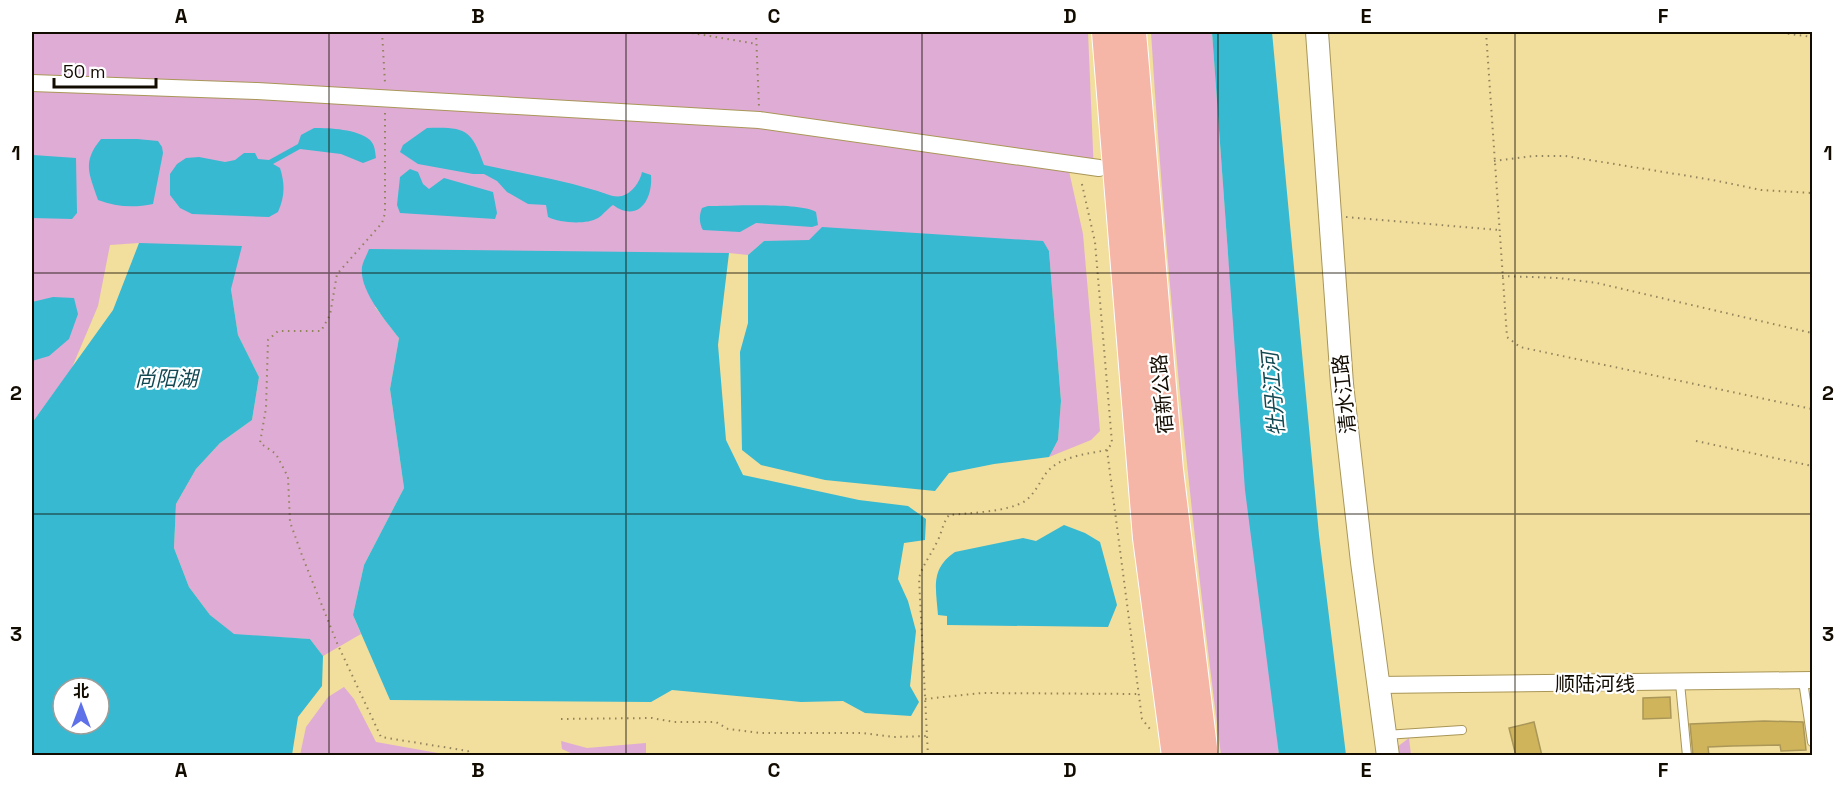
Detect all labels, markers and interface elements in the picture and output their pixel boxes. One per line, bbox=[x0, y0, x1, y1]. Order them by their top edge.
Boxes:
text: A bbox=[175, 3, 188, 29]
text: B bbox=[471, 3, 485, 29]
text: C bbox=[768, 3, 781, 29]
text: D bbox=[1063, 3, 1077, 29]
text: E bbox=[1360, 3, 1372, 29]
text: F bbox=[1658, 3, 1669, 29]
scale bar bbox=[54, 51, 156, 89]
text: 50 m bbox=[63, 60, 105, 83]
text: 1 bbox=[11, 140, 21, 166]
text: 1 bbox=[1823, 140, 1833, 166]
water label: 牡丹江河 bbox=[1256, 347, 1290, 437]
street label: 宿新公路 bbox=[1146, 353, 1178, 435]
street label: 清水江路 bbox=[1327, 353, 1361, 435]
water label: 尚阳湖 bbox=[135, 365, 200, 392]
text: 2 bbox=[10, 380, 22, 406]
text: 2 bbox=[1822, 380, 1834, 406]
text: 3 bbox=[10, 621, 22, 647]
text: 3 bbox=[1822, 621, 1834, 647]
street label: 顺陆河线 bbox=[1555, 671, 1635, 697]
north arrow bbox=[51, 676, 111, 736]
text: 北 bbox=[73, 681, 89, 702]
text: A bbox=[175, 757, 188, 783]
text: B bbox=[471, 757, 485, 783]
text: C bbox=[768, 757, 781, 783]
text: D bbox=[1063, 757, 1077, 783]
text: E bbox=[1360, 757, 1372, 783]
text: F bbox=[1658, 757, 1669, 783]

